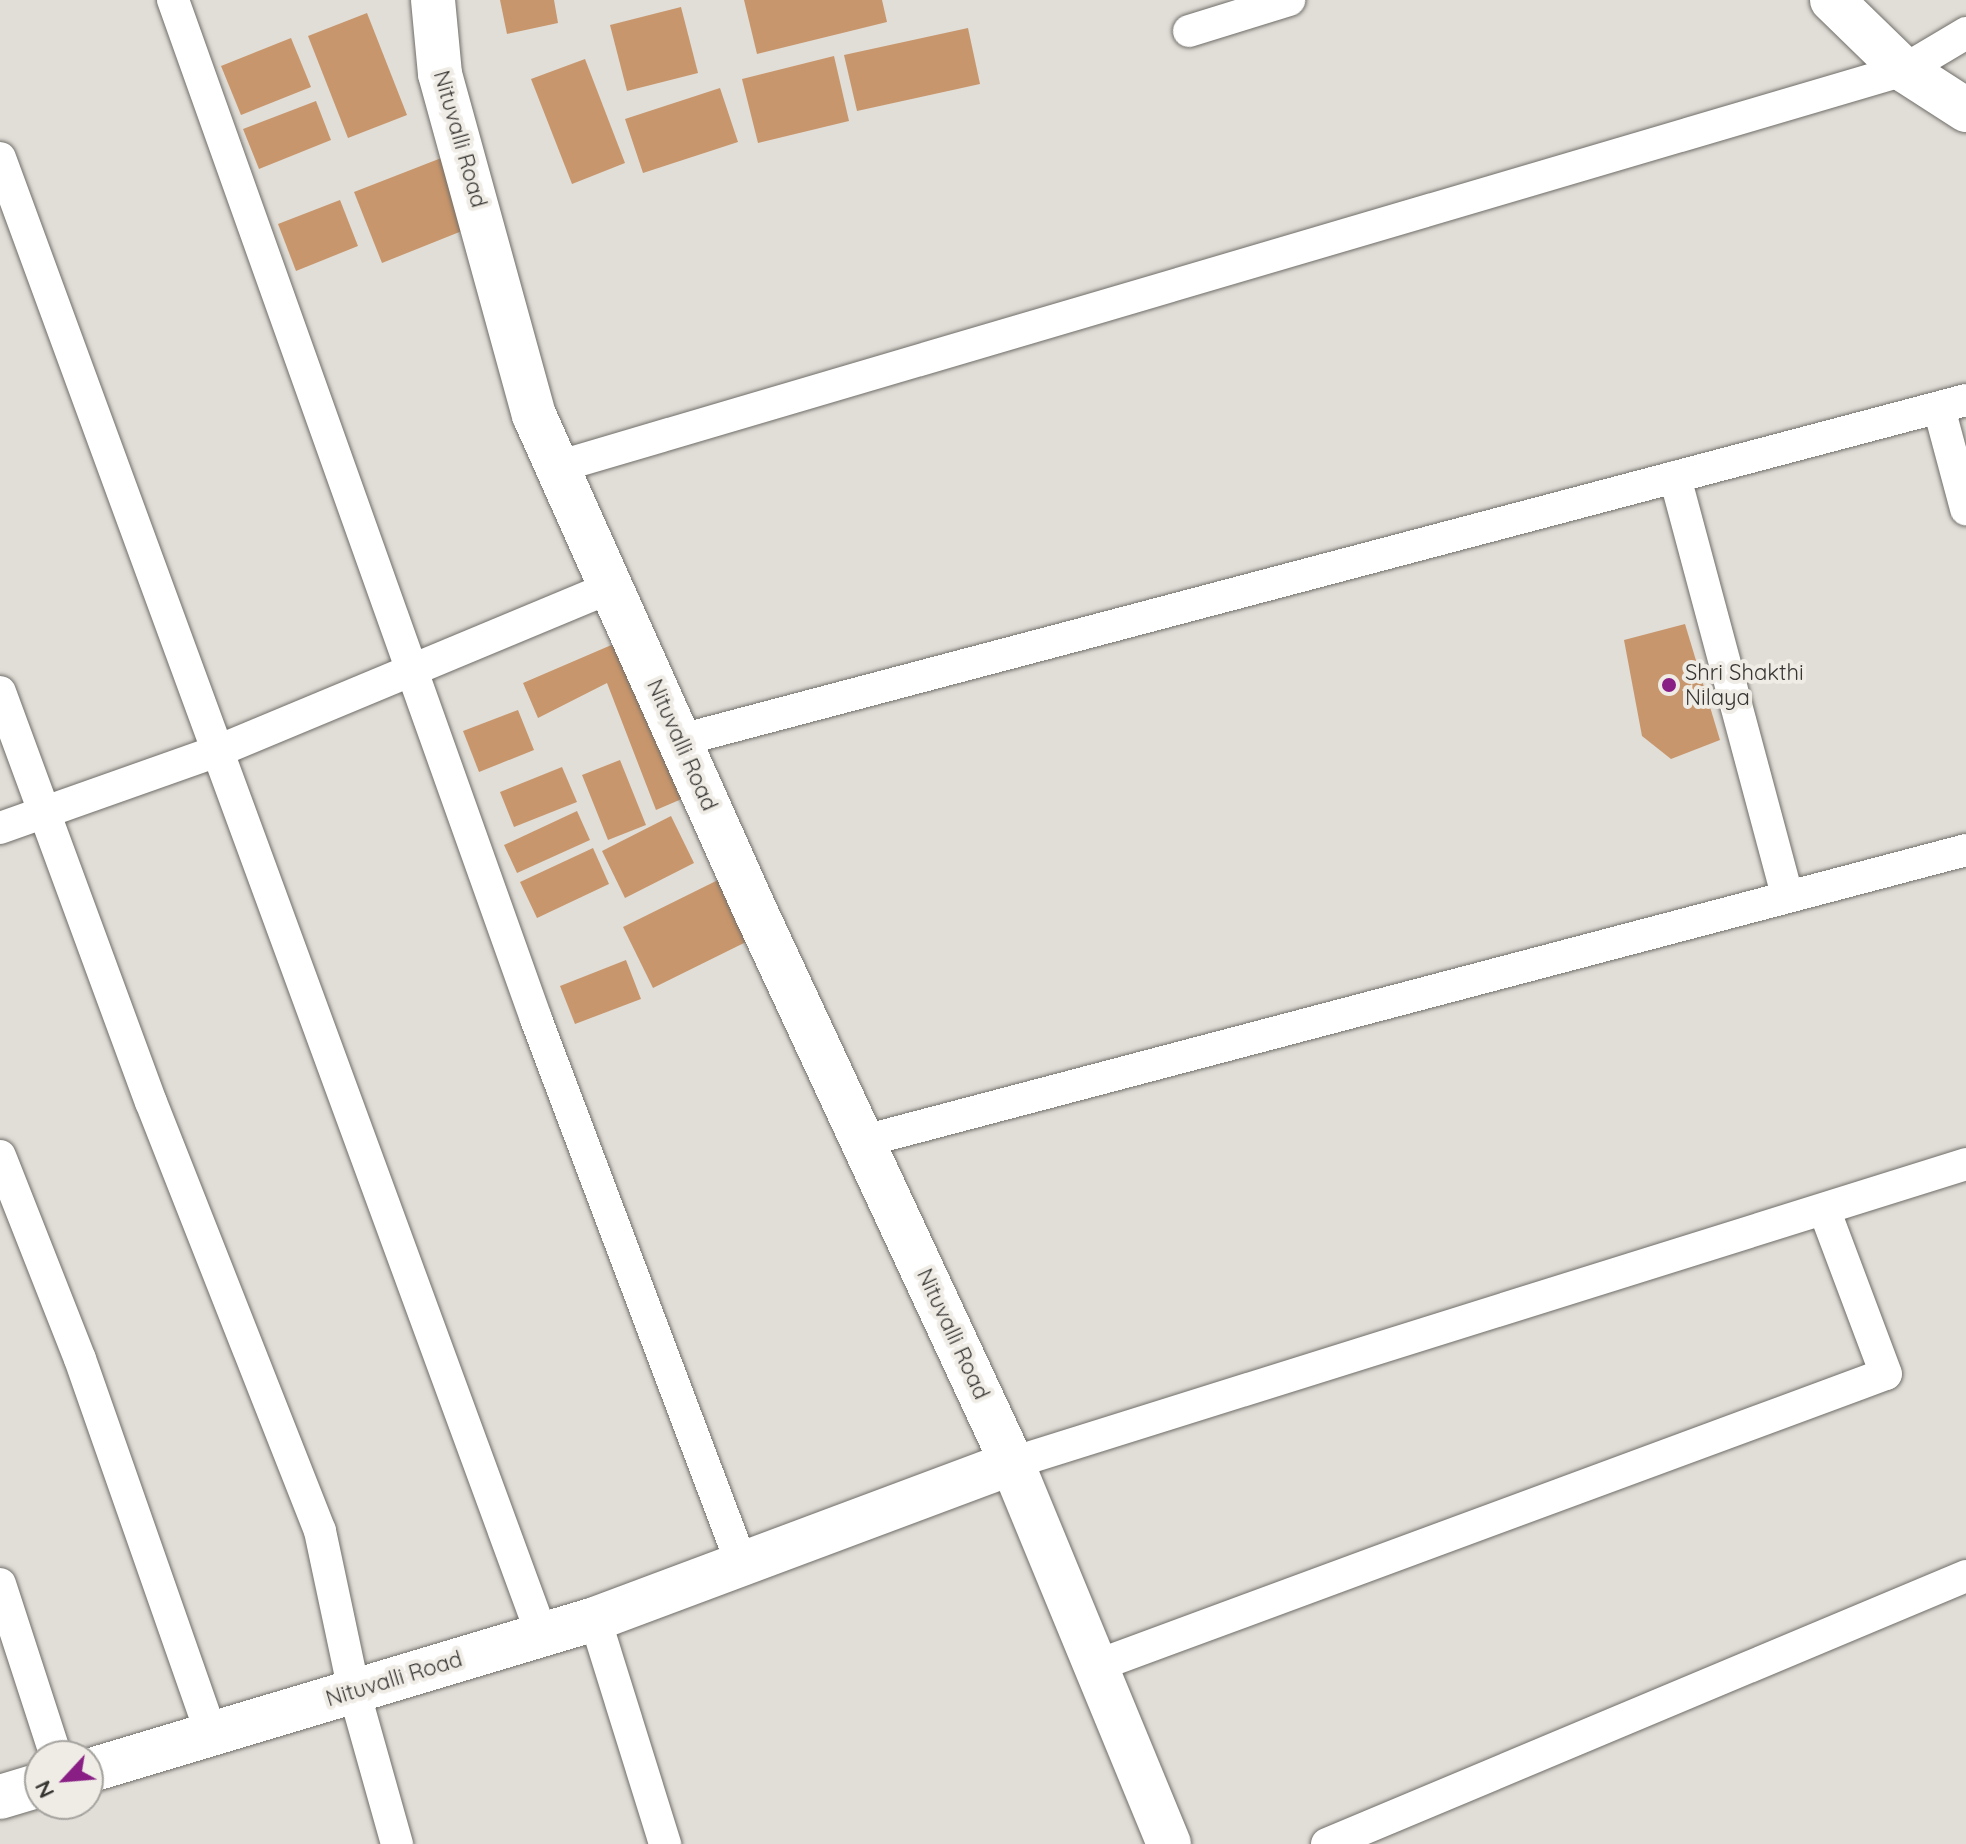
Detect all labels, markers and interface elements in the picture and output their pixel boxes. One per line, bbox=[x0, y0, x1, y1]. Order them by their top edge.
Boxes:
street label: Nituvalli Road bbox=[428, 68, 492, 210]
place label: Shri Shakthi Nilaya bbox=[1685, 659, 1804, 710]
street label: Nituvalli Road bbox=[641, 675, 723, 815]
marker: Shri Shakthi Nilaya bbox=[1660, 676, 1678, 694]
street label: Nituvalli Road bbox=[911, 1265, 995, 1403]
street label: Nituvalli Road bbox=[323, 1646, 465, 1712]
north arrow bbox=[24, 1740, 104, 1820]
text: N bbox=[28, 1776, 60, 1803]

